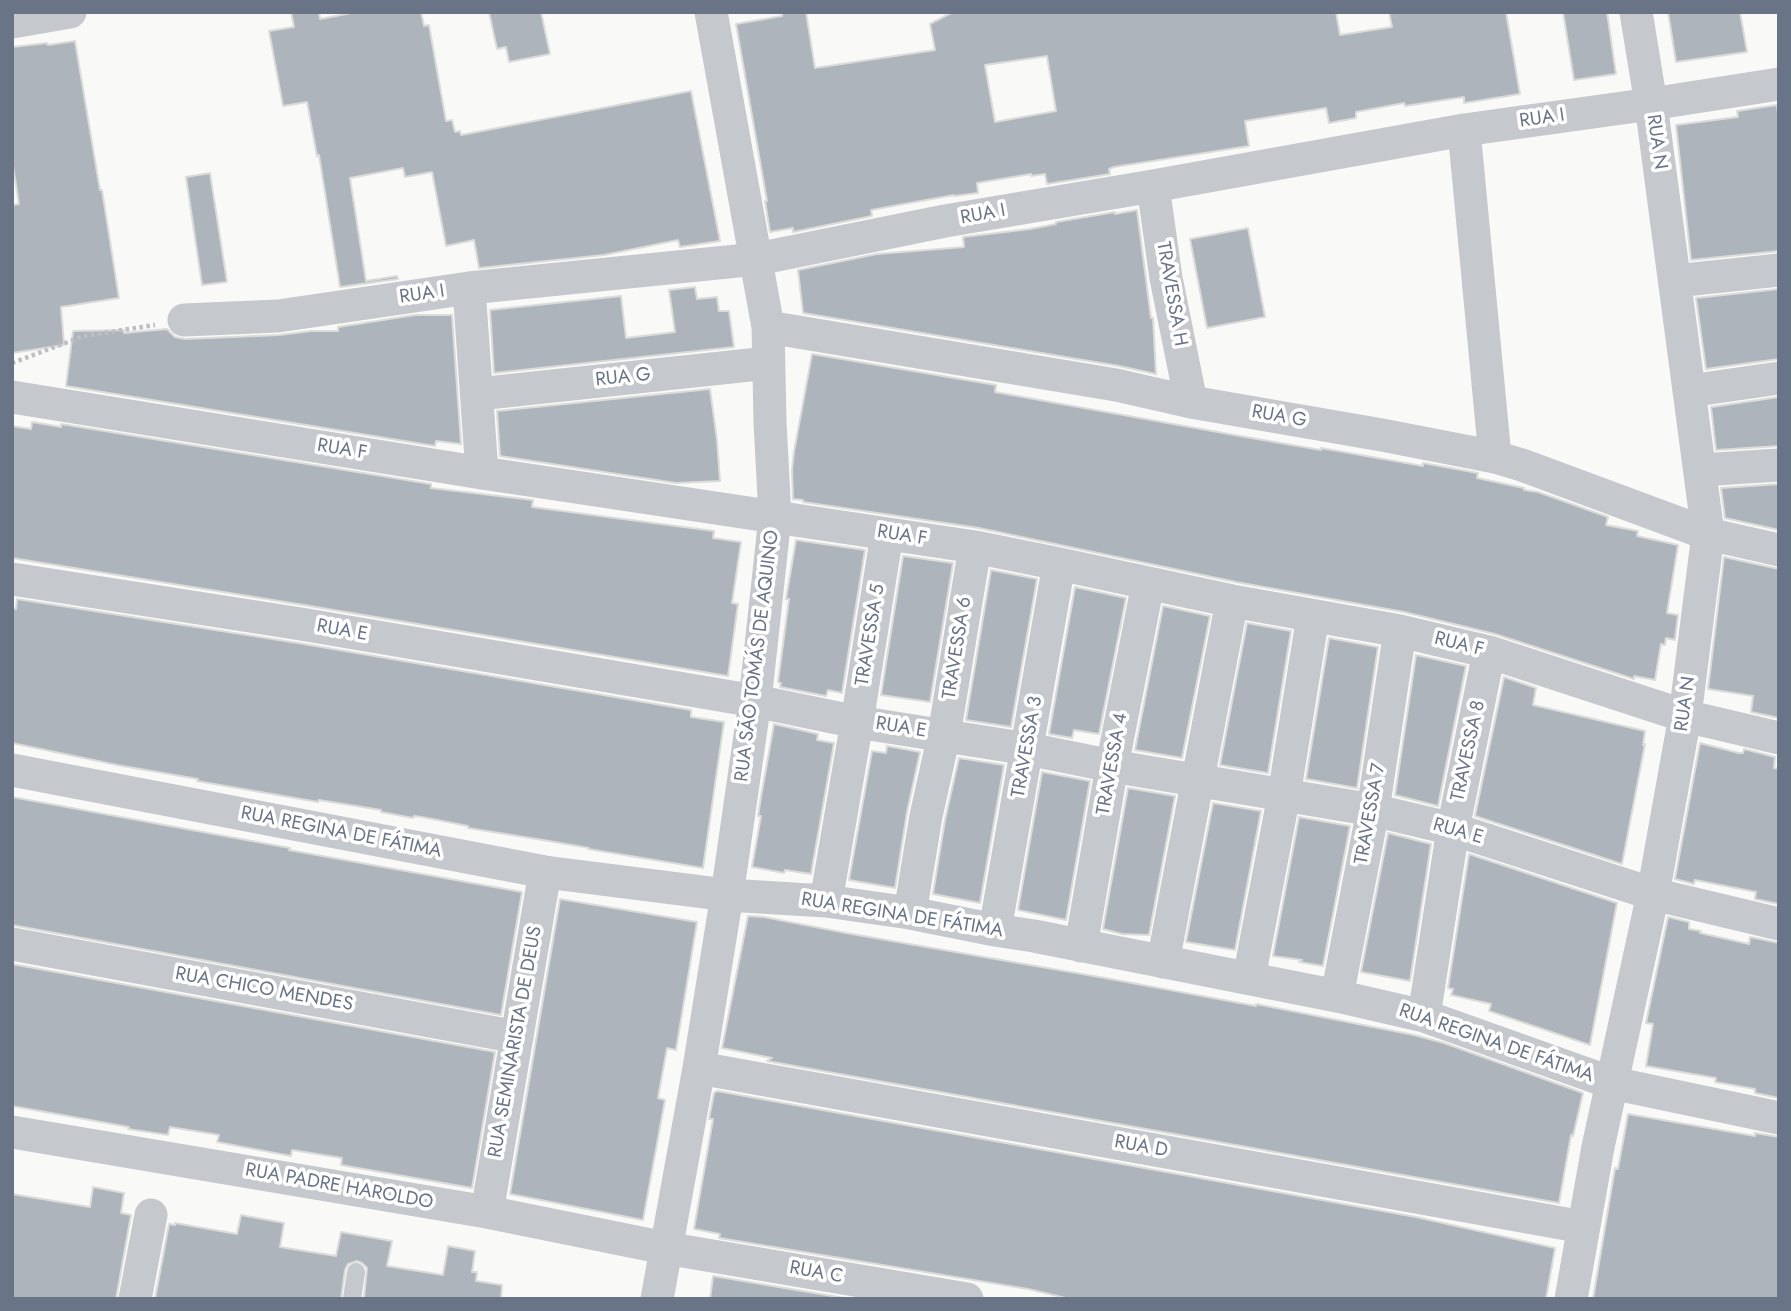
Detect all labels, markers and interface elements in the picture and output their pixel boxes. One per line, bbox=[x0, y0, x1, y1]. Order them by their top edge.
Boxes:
street label: RUA I bbox=[1518, 105, 1566, 133]
street label: RUA N bbox=[1641, 113, 1671, 171]
street label: RUA I bbox=[959, 200, 1007, 230]
street label: TRAVESSA H bbox=[1151, 240, 1191, 348]
street label: RUA I bbox=[398, 281, 446, 309]
street label: RUA G bbox=[594, 364, 652, 392]
street label: RUA G bbox=[1250, 401, 1308, 433]
street label: RUA F bbox=[315, 435, 369, 465]
street label: RUA F bbox=[875, 521, 929, 551]
street label: RUA SÃO TOMÁS DE AQUINO bbox=[731, 529, 785, 783]
street label: TRAVESSA 5 bbox=[852, 582, 890, 688]
street label: TRAVESSA 6 bbox=[939, 595, 977, 701]
street label: RUA E bbox=[315, 615, 369, 647]
street label: RUA F bbox=[1432, 628, 1486, 662]
street label: RUA N bbox=[1671, 675, 1701, 733]
street label: TRAVESSA 3 bbox=[1008, 695, 1048, 799]
street label: TRAVESSA 8 bbox=[1447, 698, 1491, 804]
street label: TRAVESSA 4 bbox=[1093, 711, 1133, 817]
street label: RUA E bbox=[874, 713, 928, 743]
street label: TRAVESSA 7 bbox=[1351, 762, 1391, 866]
street label: RUA REGINA DE FÁTIMA bbox=[239, 802, 443, 864]
street label: RUA E bbox=[1430, 814, 1486, 850]
street label: RUA REGINA DE FÁTIMA bbox=[799, 889, 1005, 943]
street label: RUA SEMINARISTA DE DEUS bbox=[484, 925, 548, 1159]
street label: RUA CHICO MENDES bbox=[173, 963, 355, 1017]
street label: RUA REGINA DE FÁTIMA bbox=[1396, 1000, 1596, 1088]
street label: RUA D bbox=[1113, 1131, 1169, 1163]
street label: RUA PADRE HAROLDO bbox=[243, 1159, 435, 1215]
street label: RUA C bbox=[788, 1257, 844, 1289]

